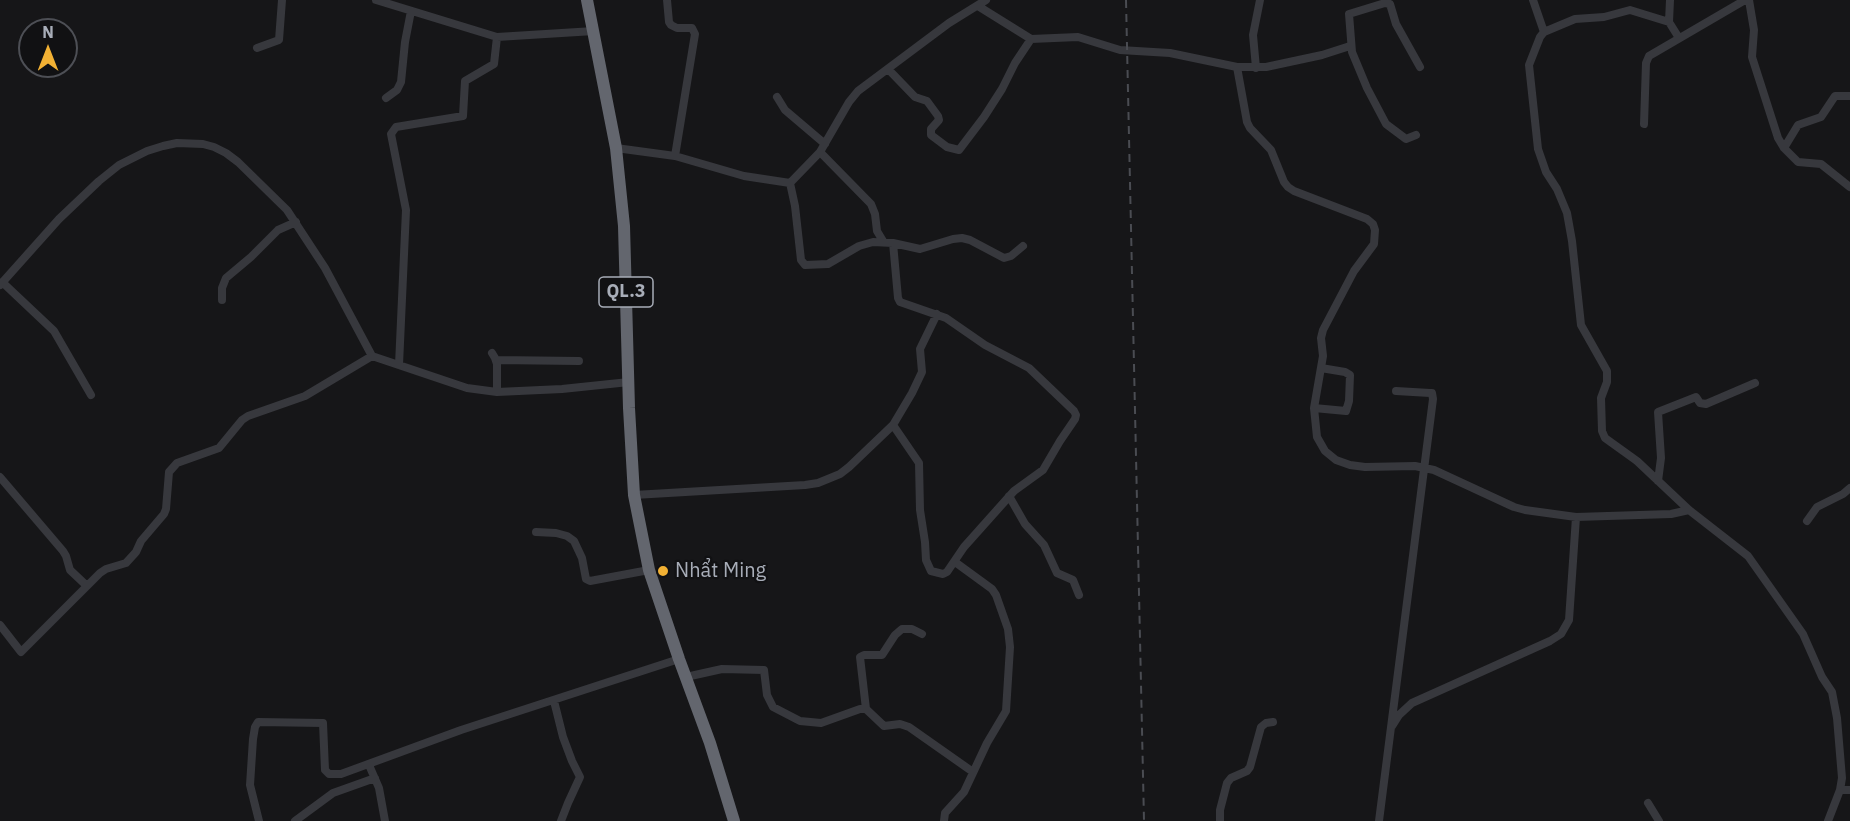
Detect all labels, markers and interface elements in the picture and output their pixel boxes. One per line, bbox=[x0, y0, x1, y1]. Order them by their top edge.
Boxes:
north arrow bbox=[18, 18, 78, 78]
text: N bbox=[42, 22, 54, 42]
road number: QL.3 bbox=[599, 277, 653, 307]
place label: Nhẩt Ming bbox=[675, 559, 766, 583]
marker: Nhẩt Ming bbox=[656, 564, 670, 578]

